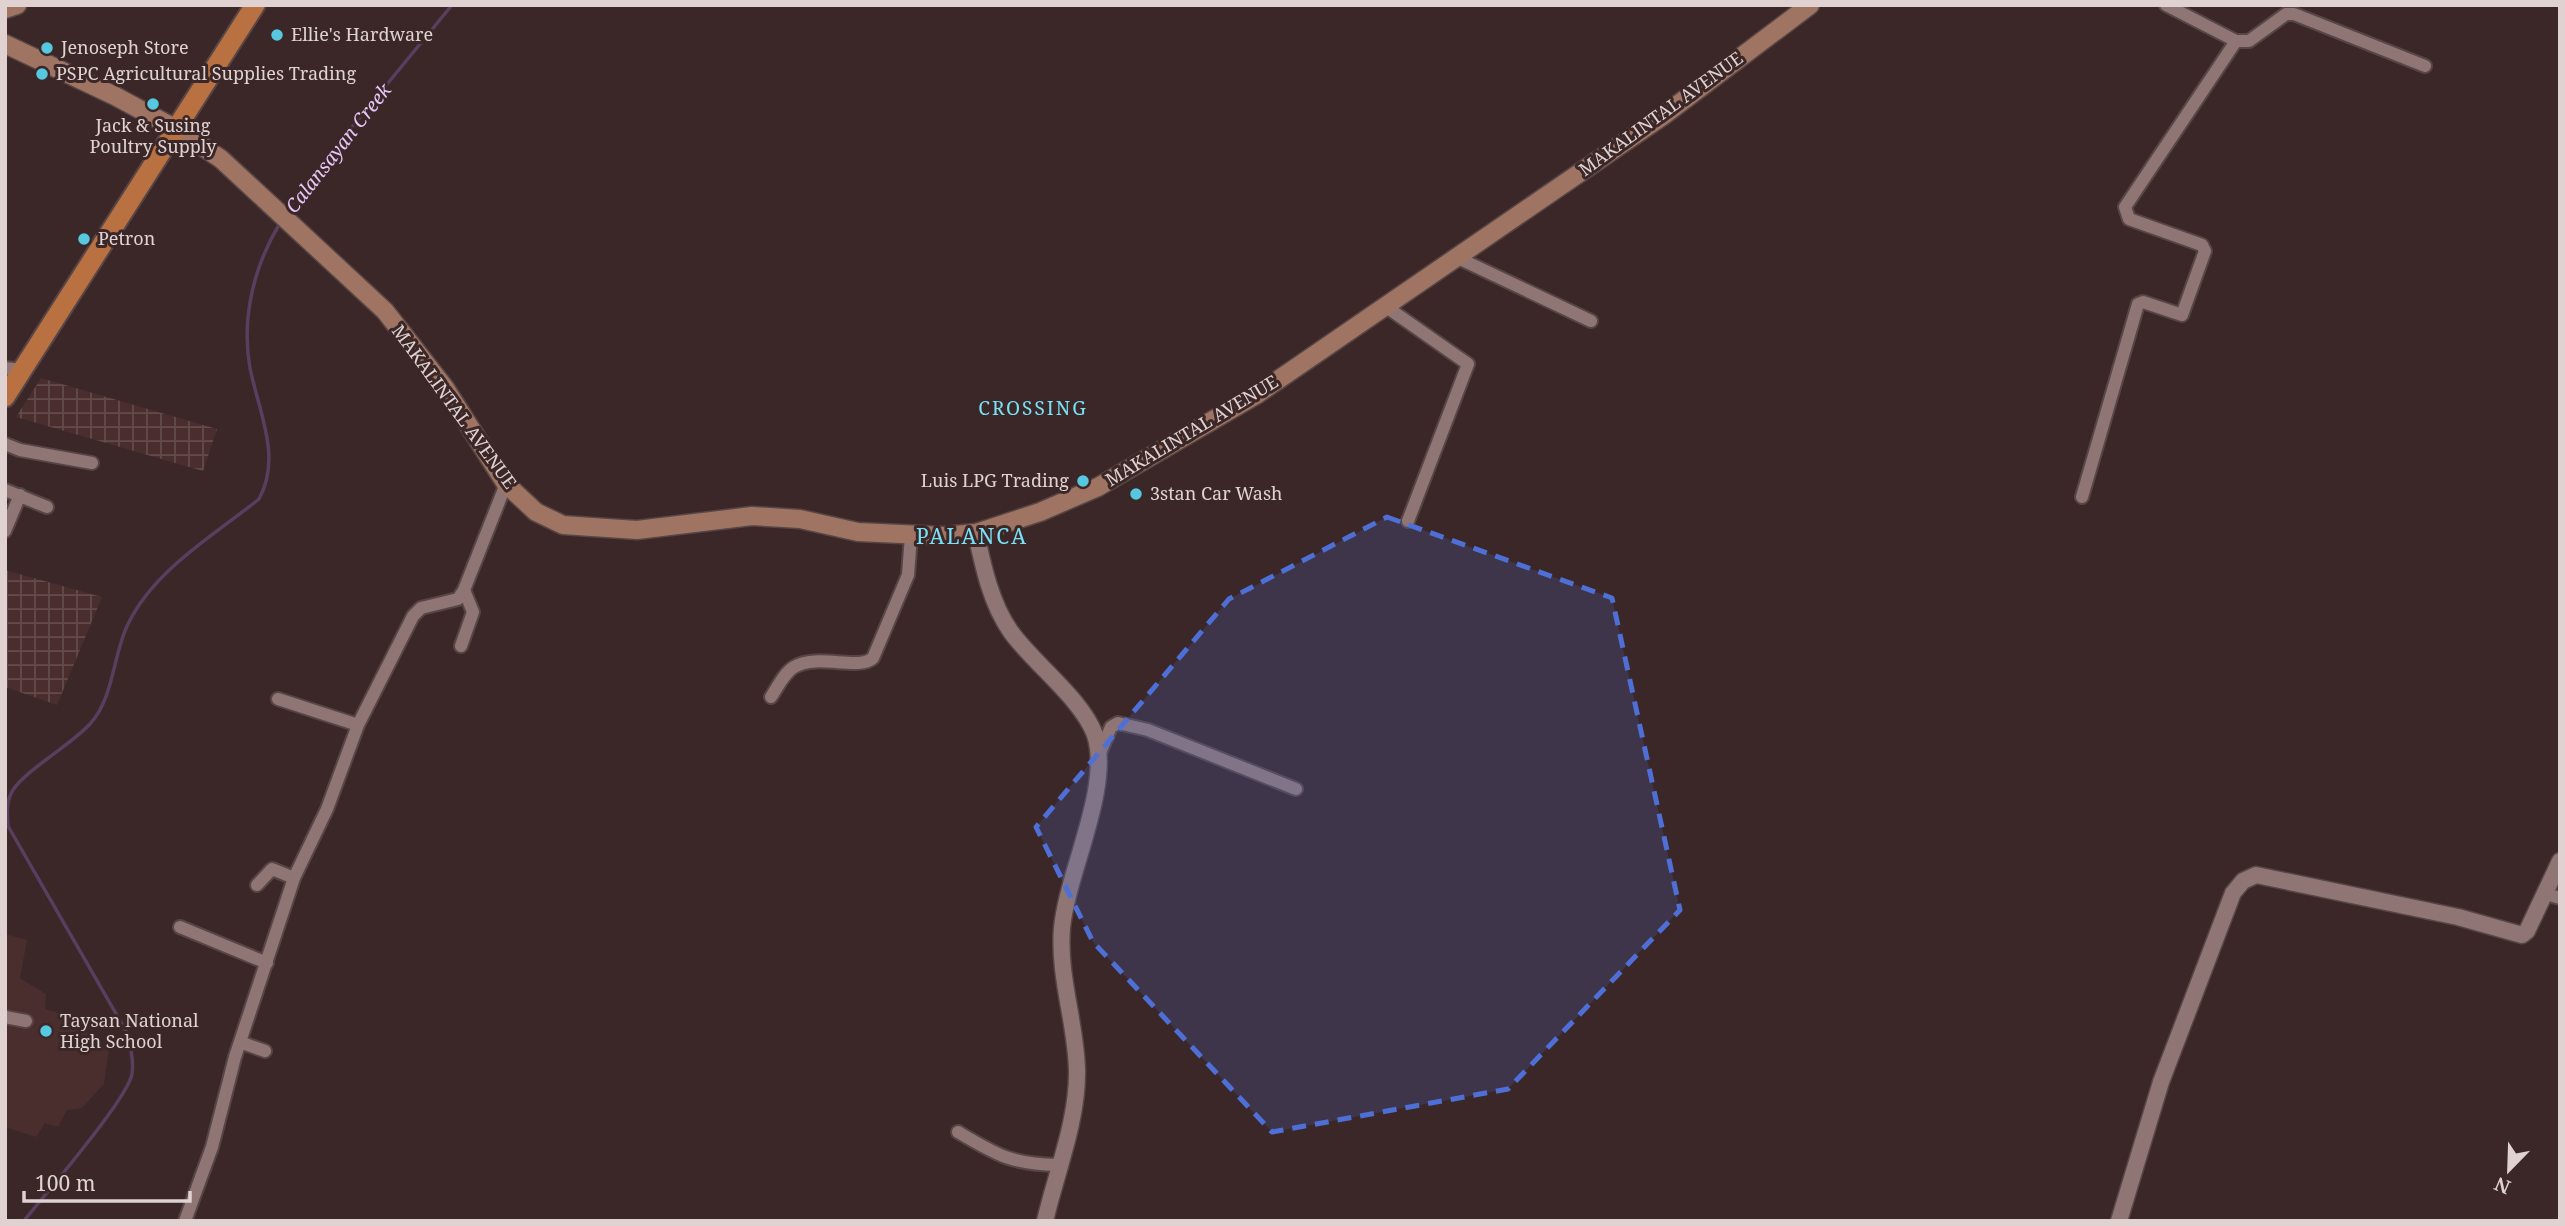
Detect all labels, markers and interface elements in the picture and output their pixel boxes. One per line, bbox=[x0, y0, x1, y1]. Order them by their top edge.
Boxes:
place label: Ellie's Hardware bbox=[291, 22, 433, 46]
marker: Ellie's Hardware bbox=[269, 27, 285, 43]
place label: Jenoseph Store bbox=[60, 35, 189, 59]
marker: Jenoseph Store bbox=[39, 40, 55, 56]
street label: MAKALINTAL AVENUE bbox=[1573, 45, 1747, 181]
place label: PSPC Agricultural Supplies Trading bbox=[56, 61, 356, 85]
marker: PSPC Agricultural Supplies Trading bbox=[34, 66, 50, 82]
water label: Calansayan Creek bbox=[279, 77, 398, 218]
marker: Jack & Susing Poultry Supply bbox=[145, 96, 161, 112]
place label: Jack & Susing Poultry Supply bbox=[89, 113, 217, 158]
place label: Petron bbox=[98, 226, 156, 250]
marker: Petron bbox=[76, 231, 92, 247]
street label: MAKALINTAL AVENUE bbox=[387, 319, 523, 493]
street label: MAKALINTAL AVENUE bbox=[1101, 369, 1282, 491]
district label: CROSSING bbox=[978, 395, 1088, 421]
place label: Luis LPG Trading bbox=[921, 468, 1069, 492]
marker: Luis LPG Trading bbox=[1075, 473, 1091, 489]
place label: 3stan Car Wash bbox=[1150, 481, 1283, 505]
marker: 3stan Car Wash bbox=[1128, 486, 1144, 502]
district label: PALANCA bbox=[916, 522, 1028, 550]
place label: Taysan National High School bbox=[60, 1008, 199, 1053]
marker: Taysan National High School bbox=[38, 1023, 54, 1039]
north arrow bbox=[2474, 1135, 2544, 1205]
scale bar bbox=[24, 1160, 191, 1204]
text: 100 m bbox=[35, 1169, 96, 1197]
text: N bbox=[2490, 1171, 2514, 1201]

